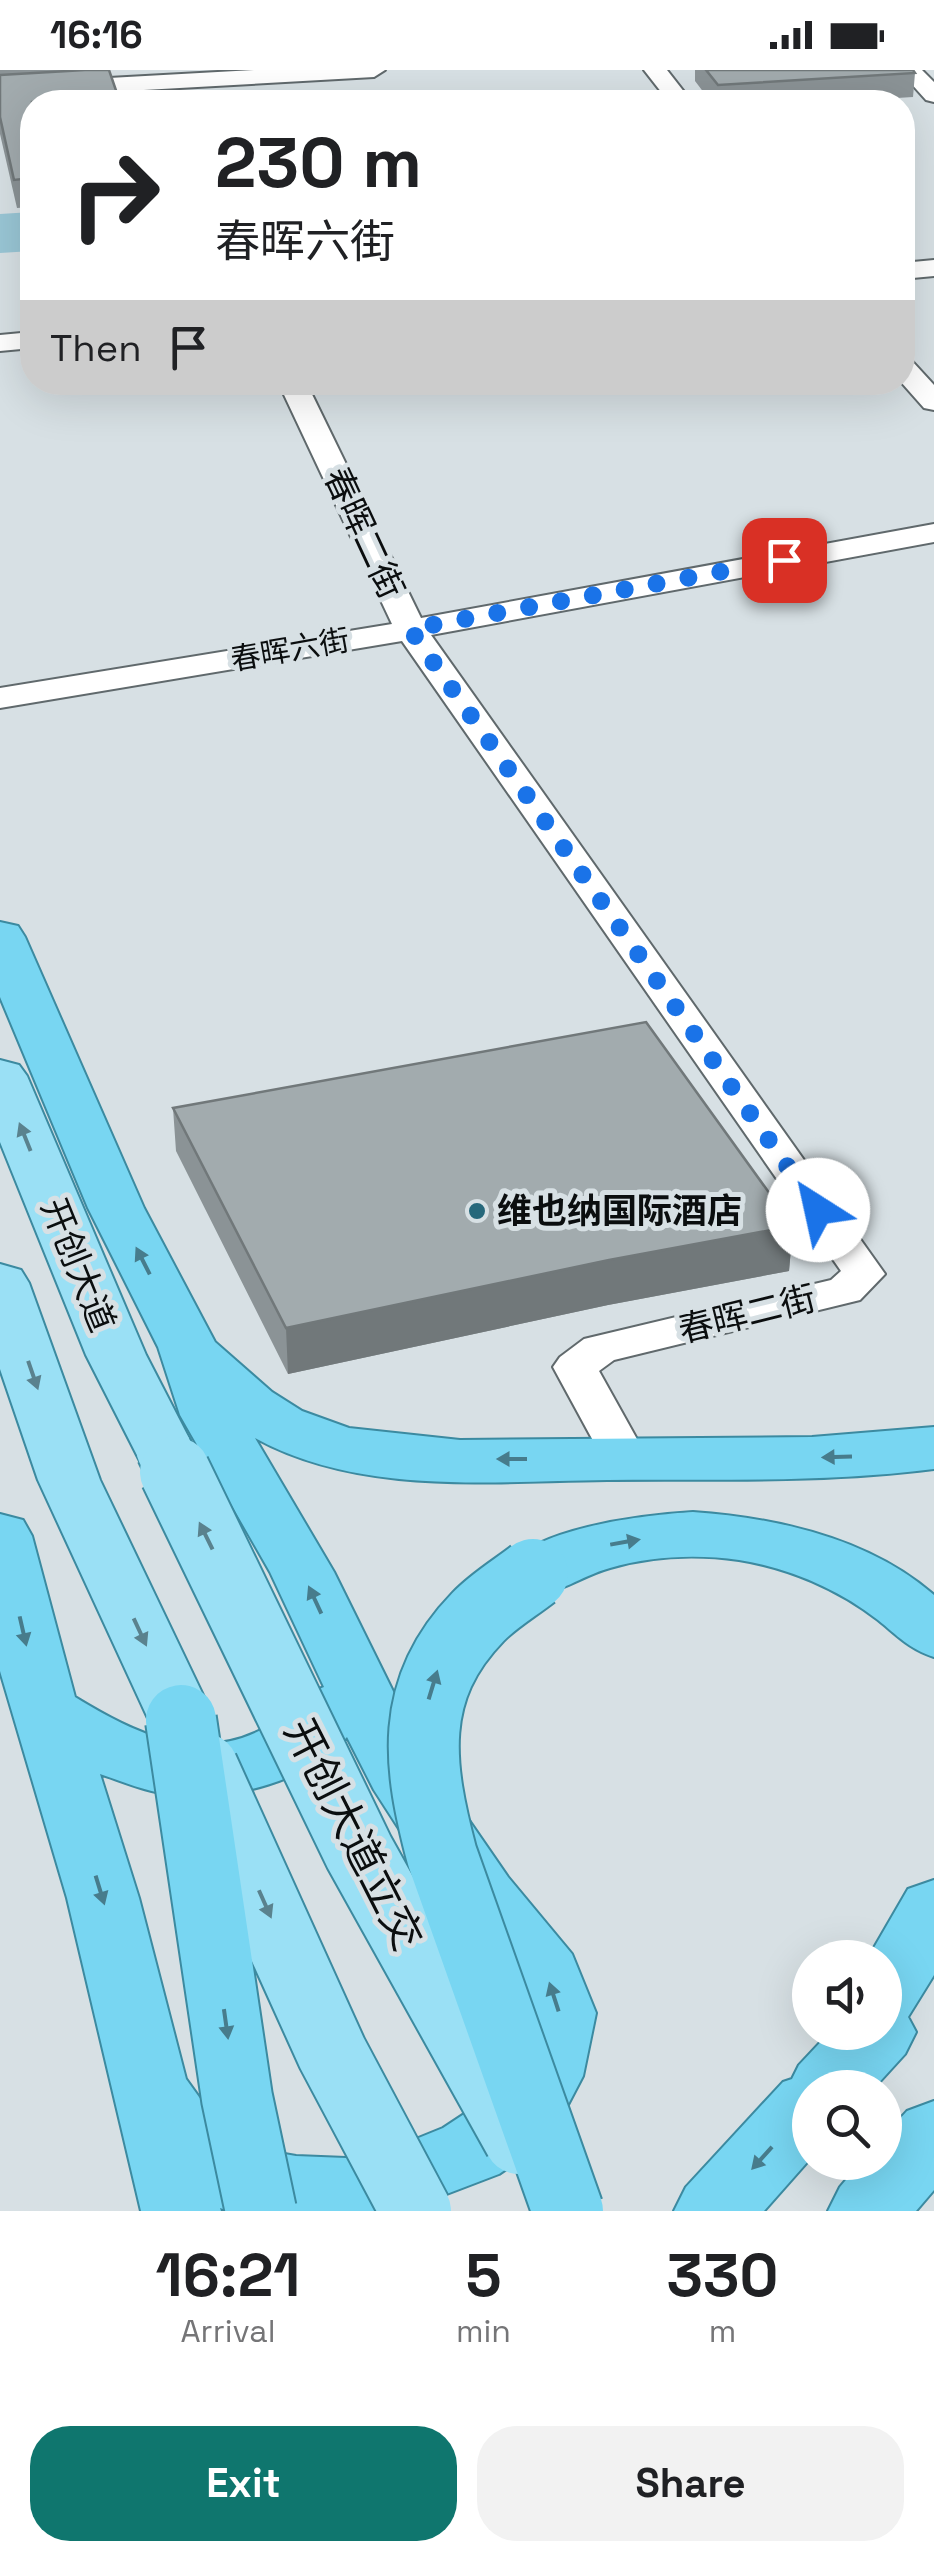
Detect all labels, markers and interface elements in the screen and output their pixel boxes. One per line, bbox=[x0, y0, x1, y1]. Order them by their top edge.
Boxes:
text: 16:16 bbox=[50, 11, 143, 59]
text: 230 m bbox=[215, 118, 422, 207]
icon: right bbox=[50, 130, 180, 260]
text: 春晖六街 bbox=[215, 213, 395, 270]
icon: arrive bbox=[161, 320, 216, 375]
text: Then bbox=[50, 324, 141, 372]
street label: 春晖二街 bbox=[314, 460, 414, 606]
pin bbox=[742, 518, 827, 603]
icon: arrive bbox=[757, 533, 812, 588]
street label: 春晖六街 bbox=[227, 620, 352, 679]
one-way arrow bbox=[17, 1122, 33, 1152]
position arrow bbox=[766, 1158, 870, 1262]
place label: 维也纳国际酒店 bbox=[497, 1189, 742, 1233]
street label: 开创大道 bbox=[31, 1192, 125, 1338]
marker: 维也纳国际酒店 bbox=[466, 1200, 488, 1222]
one-way arrow bbox=[135, 1246, 152, 1275]
street label: 春晖二街 bbox=[674, 1276, 820, 1352]
one-way arrow bbox=[26, 1361, 41, 1391]
one-way arrow bbox=[820, 1449, 852, 1465]
one-way arrow bbox=[496, 1451, 528, 1467]
one-way arrow bbox=[198, 1521, 215, 1550]
one-way arrow bbox=[610, 1534, 642, 1549]
one-way arrow bbox=[307, 1586, 323, 1615]
one-way arrow bbox=[15, 1616, 31, 1647]
one-way arrow bbox=[132, 1618, 149, 1647]
one-way arrow bbox=[426, 1669, 441, 1699]
street label: 开创大道立交 bbox=[273, 1710, 434, 1959]
one-way arrow bbox=[93, 1876, 108, 1906]
one-way arrow bbox=[257, 1889, 273, 1919]
map controls bbox=[792, 1940, 902, 2180]
button: sound bbox=[792, 1940, 902, 2050]
one-way arrow bbox=[545, 1981, 560, 2011]
one-way arrow bbox=[219, 2009, 235, 2040]
button: search bbox=[792, 2070, 902, 2180]
one-way arrow bbox=[751, 2146, 774, 2170]
text: 16:21 bbox=[156, 2237, 300, 2314]
text: 5 bbox=[465, 2237, 501, 2314]
text: 330 bbox=[667, 2237, 778, 2314]
text: Arrival bbox=[180, 2311, 276, 2351]
text: min bbox=[456, 2311, 511, 2351]
text: m bbox=[709, 2311, 736, 2351]
button: Exit bbox=[30, 2426, 457, 2541]
button: Share bbox=[477, 2426, 904, 2541]

